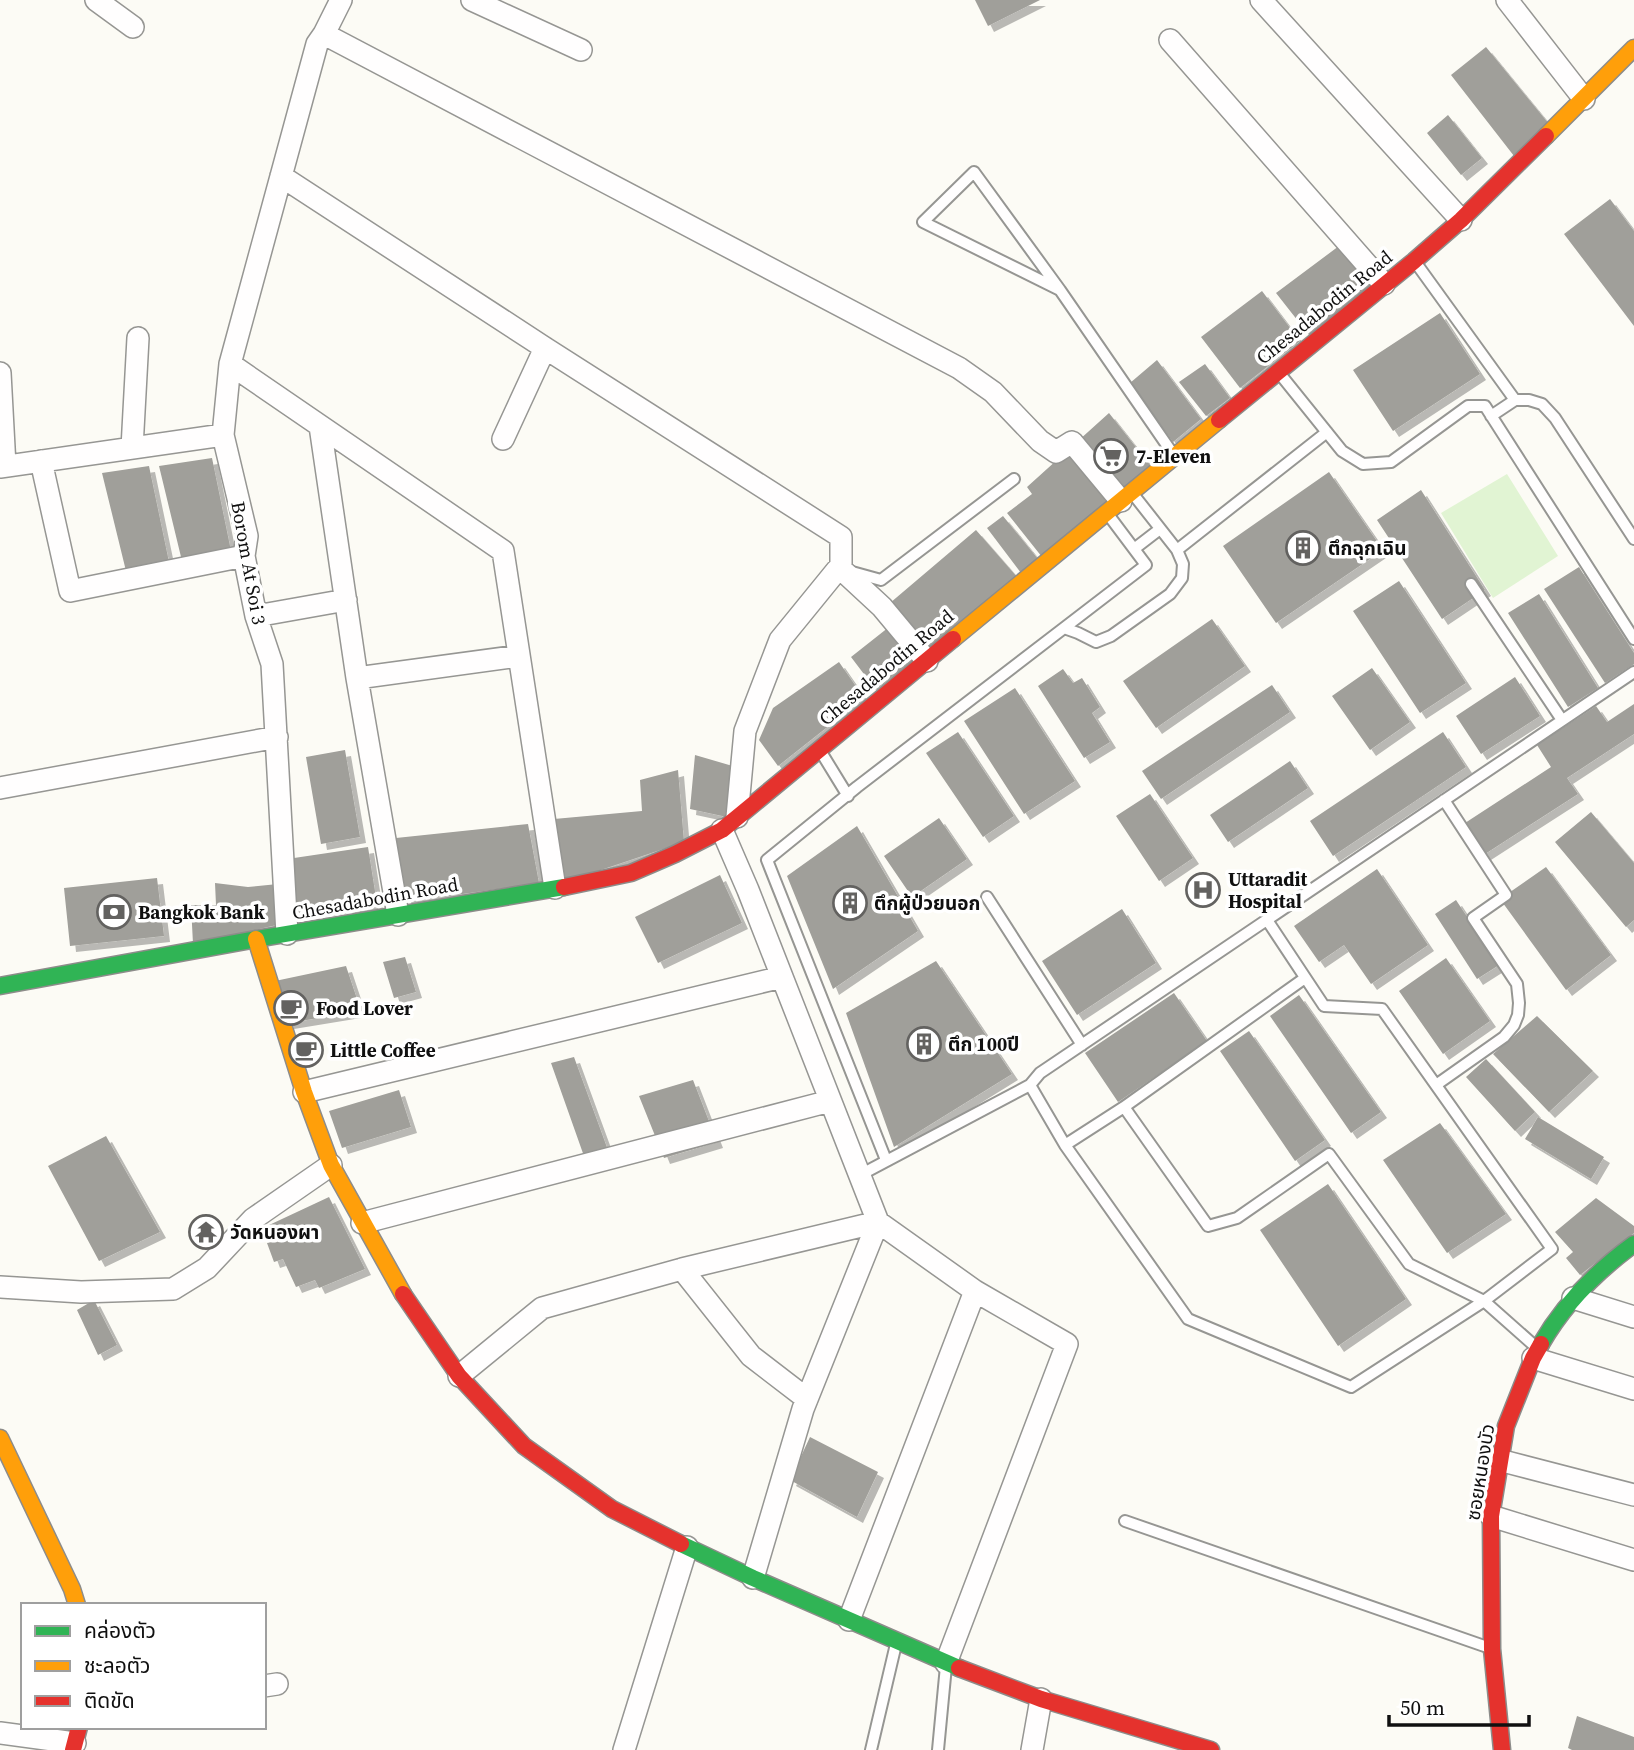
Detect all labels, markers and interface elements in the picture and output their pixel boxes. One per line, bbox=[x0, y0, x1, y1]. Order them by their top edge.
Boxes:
street label: Chesadabodin Road bbox=[1251, 244, 1398, 370]
supermarket icon: 7-Eleven bbox=[1092, 437, 1130, 475]
place label: 7-Eleven bbox=[1136, 443, 1211, 469]
street label: Borom At Soi 3 bbox=[225, 499, 273, 627]
building icon: ตึกฉุกเฉิน bbox=[1284, 529, 1322, 567]
place label: ตึกฉุกเฉิน bbox=[1328, 535, 1406, 561]
street label: Chesadabodin Road bbox=[813, 603, 959, 731]
place label: Uttaradit Hospital bbox=[1228, 866, 1308, 914]
street label: Chesadabodin Road bbox=[290, 871, 460, 925]
hospital icon: Uttaradit Hospital bbox=[1184, 871, 1222, 909]
building icon: ตึกผู้ป่วยนอก bbox=[831, 884, 869, 922]
place label: ตึกผู้ป่วยนอก bbox=[874, 890, 980, 916]
bank icon: Bangkok Bank bbox=[95, 893, 133, 931]
place label: Bangkok Bank bbox=[138, 899, 266, 925]
cafe icon: Food Lover bbox=[272, 989, 310, 1027]
place label: Food Lover bbox=[316, 995, 413, 1021]
building icon: ตึก 100ปี bbox=[905, 1025, 943, 1063]
cafe icon: Little Coffee bbox=[287, 1031, 325, 1069]
place label: ตึก 100ปี bbox=[948, 1031, 1019, 1057]
place label: Little Coffee bbox=[330, 1037, 436, 1063]
temple icon: วัดหนองผา bbox=[187, 1213, 225, 1251]
place label: วัดหนองผา bbox=[230, 1219, 319, 1245]
street label: ซอยหนองบัว bbox=[1460, 1422, 1500, 1522]
legend bbox=[21, 1603, 266, 1729]
text: คล่องตัว bbox=[84, 1616, 156, 1645]
text: ชะลอตัว bbox=[84, 1651, 150, 1680]
scale bar bbox=[1389, 1684, 1529, 1728]
text: ติดขัด bbox=[84, 1686, 135, 1715]
text: 50 m bbox=[1400, 1693, 1445, 1722]

